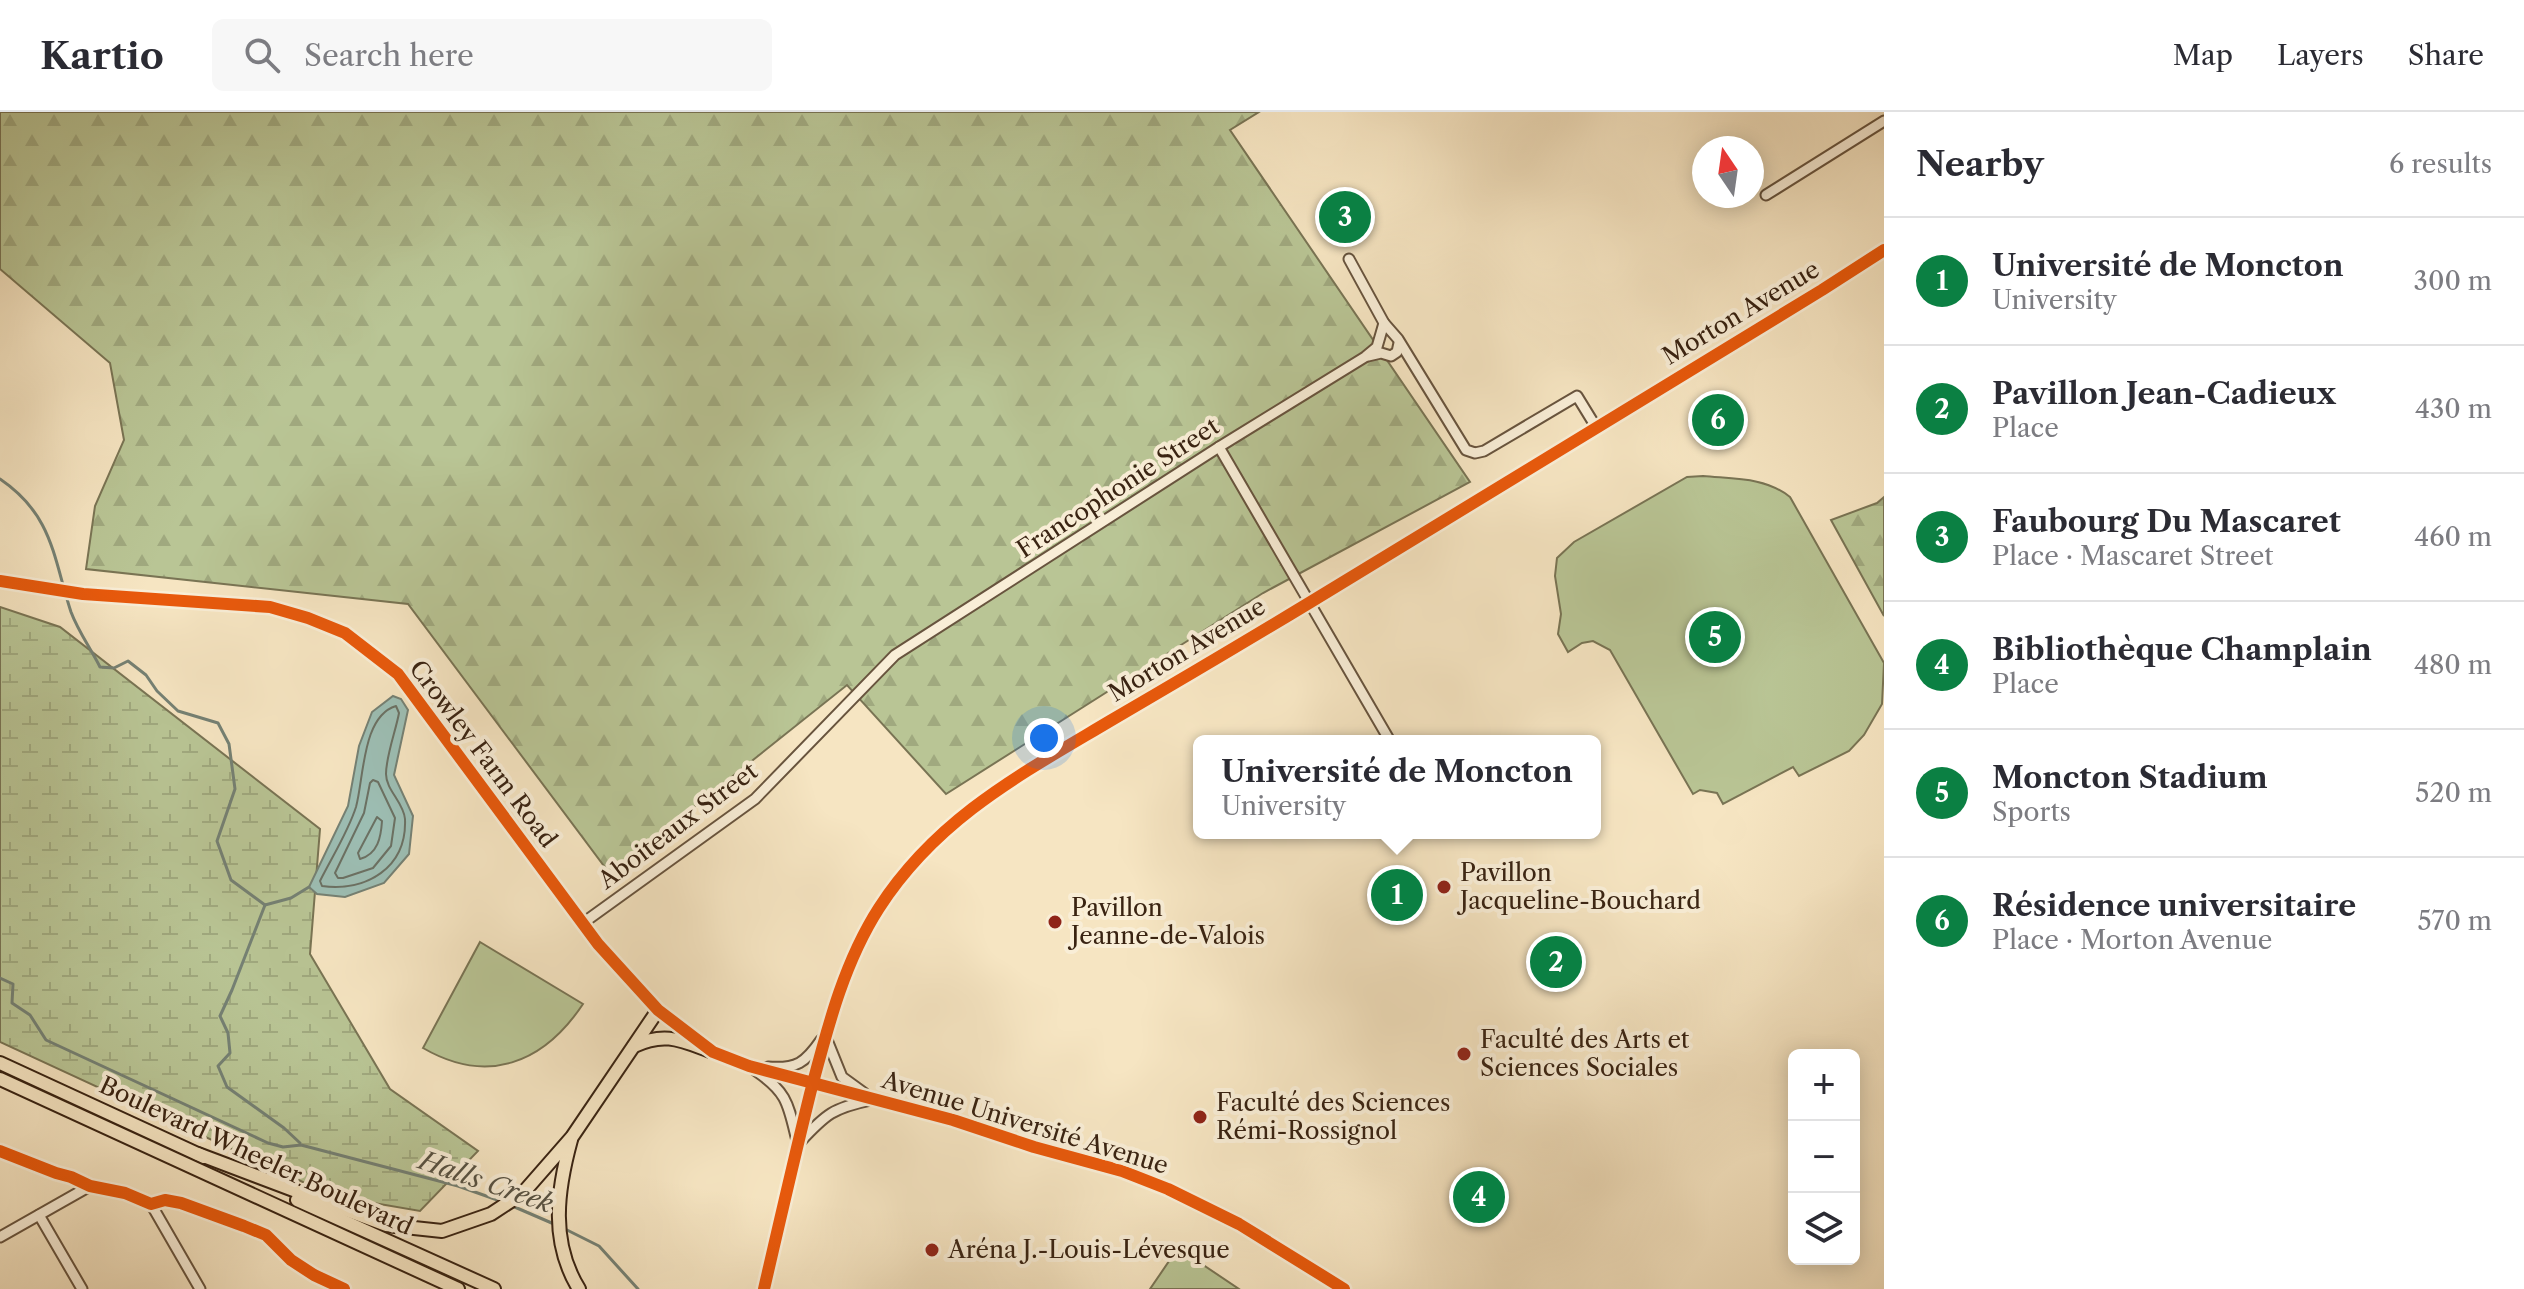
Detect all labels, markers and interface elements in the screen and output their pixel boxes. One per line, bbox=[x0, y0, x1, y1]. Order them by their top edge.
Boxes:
search box bbox=[212, 19, 772, 91]
text: Kartio bbox=[40, 32, 164, 79]
icon: search bbox=[240, 33, 284, 77]
text: Search here bbox=[304, 37, 474, 74]
text: Map bbox=[2173, 38, 2233, 72]
text: Layers bbox=[2277, 38, 2364, 72]
text: Share bbox=[2408, 38, 2484, 72]
north arrow bbox=[1692, 136, 1764, 208]
text: Nearby bbox=[1916, 143, 2044, 185]
text: 6 results bbox=[2389, 148, 2492, 180]
pin: 3 bbox=[1319, 187, 1371, 247]
text: Université de Moncton bbox=[1992, 247, 2343, 284]
street label: Morton Avenue bbox=[1657, 254, 1824, 371]
text: 1 bbox=[1936, 265, 1948, 297]
text: 300 m bbox=[2414, 265, 2492, 297]
text: University bbox=[1992, 284, 2117, 316]
text: Pavillon Jean-Cadieux bbox=[1992, 375, 2336, 412]
pin: 6 bbox=[1692, 390, 1744, 450]
text: 2 bbox=[1934, 393, 1950, 425]
text: 430 m bbox=[2415, 393, 2492, 425]
street label: Francophonie Street bbox=[1011, 411, 1225, 564]
text: Place bbox=[1992, 412, 2059, 444]
text: Faubourg Du Mascaret bbox=[1992, 503, 2341, 540]
text: 3 bbox=[1935, 521, 1949, 553]
text: 460 m bbox=[2414, 521, 2492, 553]
text: Place · Mascaret Street bbox=[1992, 540, 2273, 572]
street label: Morton Avenue bbox=[1103, 591, 1270, 708]
pin: 5 bbox=[1689, 607, 1741, 667]
text: Bibliothèque Champlain bbox=[1992, 631, 2372, 668]
text: 4 bbox=[1934, 649, 1950, 681]
text: 480 m bbox=[2414, 649, 2492, 681]
street label: Crowley Farm Road bbox=[404, 654, 563, 853]
text: Place bbox=[1992, 668, 2059, 700]
your location bbox=[1024, 718, 1064, 758]
popup bbox=[1193, 735, 1601, 839]
text: Université de Moncton bbox=[1221, 753, 1573, 790]
street label: Aboiteaux Street bbox=[592, 756, 763, 895]
text: Moncton Stadium bbox=[1992, 759, 2268, 796]
text: 5 bbox=[1935, 777, 1949, 809]
text: 520 m bbox=[2415, 777, 2492, 809]
text: University bbox=[1221, 790, 1346, 822]
text: Sports bbox=[1992, 796, 2071, 828]
place label: Pavillon Jacqueline-Bouchard bbox=[1456, 858, 1701, 915]
pin: 1 bbox=[1371, 865, 1423, 925]
marker: Pavillon Jacqueline-Bouchard bbox=[1435, 878, 1453, 896]
text: Résidence universitaire bbox=[1992, 887, 2356, 924]
place label: Pavillon Jeanne-de-Valois bbox=[1067, 893, 1265, 950]
text: 6 bbox=[1934, 905, 1950, 937]
text: 570 m bbox=[2417, 905, 2492, 937]
marker: Pavillon Jeanne-de-Valois bbox=[1046, 913, 1064, 931]
text: Place · Morton Avenue bbox=[1992, 924, 2272, 956]
pin: 2 bbox=[1530, 932, 1582, 992]
place label: Faculté des Arts et Sciences Sociales bbox=[1480, 1025, 1690, 1082]
marker: Faculté des Arts et Sciences Sociales bbox=[1455, 1045, 1473, 1063]
map controls bbox=[1788, 1049, 1860, 1265]
button: + bbox=[1788, 1049, 1860, 1121]
street label: Avenue Université Avenue bbox=[877, 1065, 1172, 1180]
street label: Boulevard Wheeler Boulevard bbox=[95, 1070, 418, 1241]
place label: Faculté des Sciences Rémi-Rossignol bbox=[1216, 1088, 1450, 1145]
marker: Faculté des Sciences Rémi-Rossignol bbox=[1191, 1108, 1209, 1126]
button: − bbox=[1788, 1121, 1860, 1193]
water label: Halls Creek bbox=[413, 1143, 558, 1220]
pin: 4 bbox=[1453, 1167, 1505, 1227]
button: layers bbox=[1788, 1193, 1860, 1265]
place label: Aréna J.-Louis-Lévesque bbox=[947, 1235, 1230, 1264]
marker: Aréna J.-Louis-Lévesque bbox=[923, 1241, 941, 1259]

